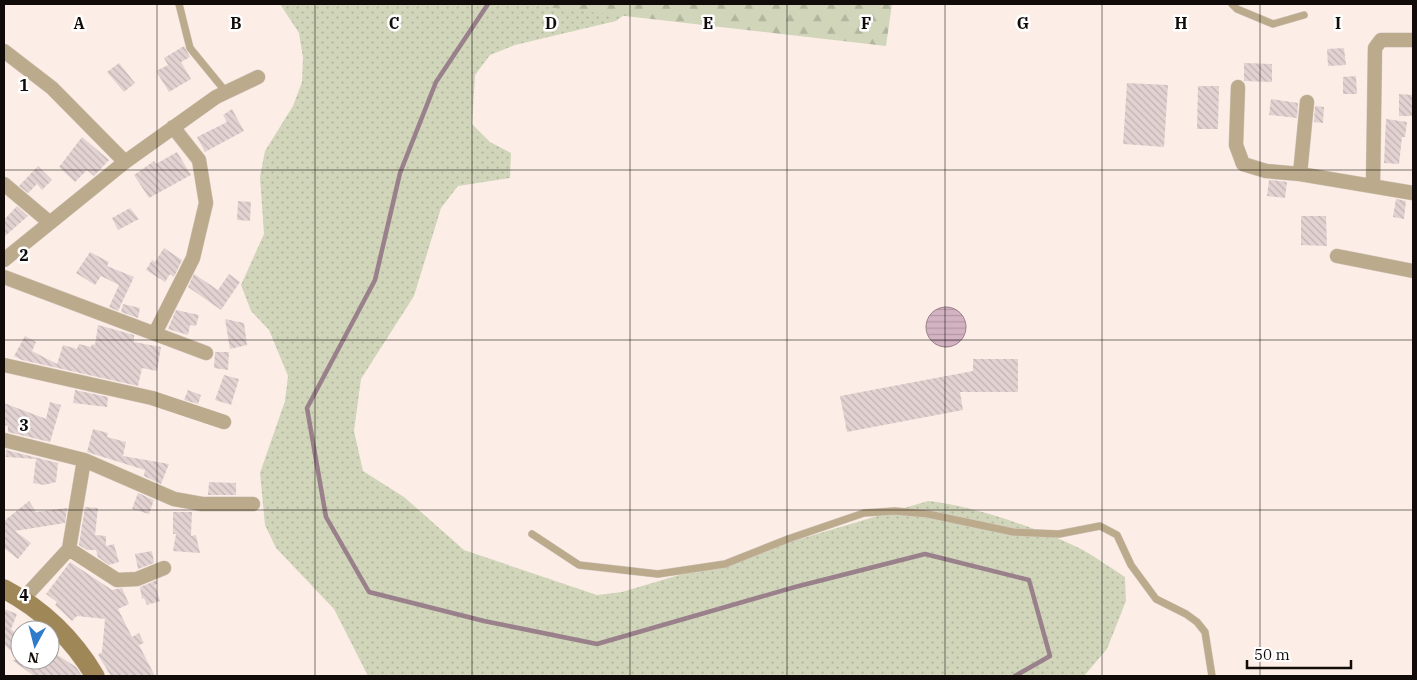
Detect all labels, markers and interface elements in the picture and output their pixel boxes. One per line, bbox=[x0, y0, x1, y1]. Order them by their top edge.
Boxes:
text: A bbox=[73, 13, 85, 33]
text: B bbox=[230, 13, 242, 33]
text: C bbox=[389, 13, 399, 33]
text: D bbox=[545, 13, 557, 33]
text: E bbox=[703, 13, 713, 33]
text: F bbox=[861, 13, 871, 33]
text: G bbox=[1017, 13, 1029, 33]
text: H bbox=[1175, 13, 1188, 33]
text: I bbox=[1335, 13, 1341, 33]
text: 1 bbox=[19, 75, 29, 95]
text: 2 bbox=[19, 245, 29, 265]
text: 3 bbox=[19, 415, 29, 435]
text: 4 bbox=[19, 585, 29, 605]
north arrow bbox=[10, 620, 60, 670]
scale bar bbox=[1247, 638, 1351, 670]
text: 50 m bbox=[1254, 645, 1290, 664]
text: N bbox=[27, 648, 40, 668]

